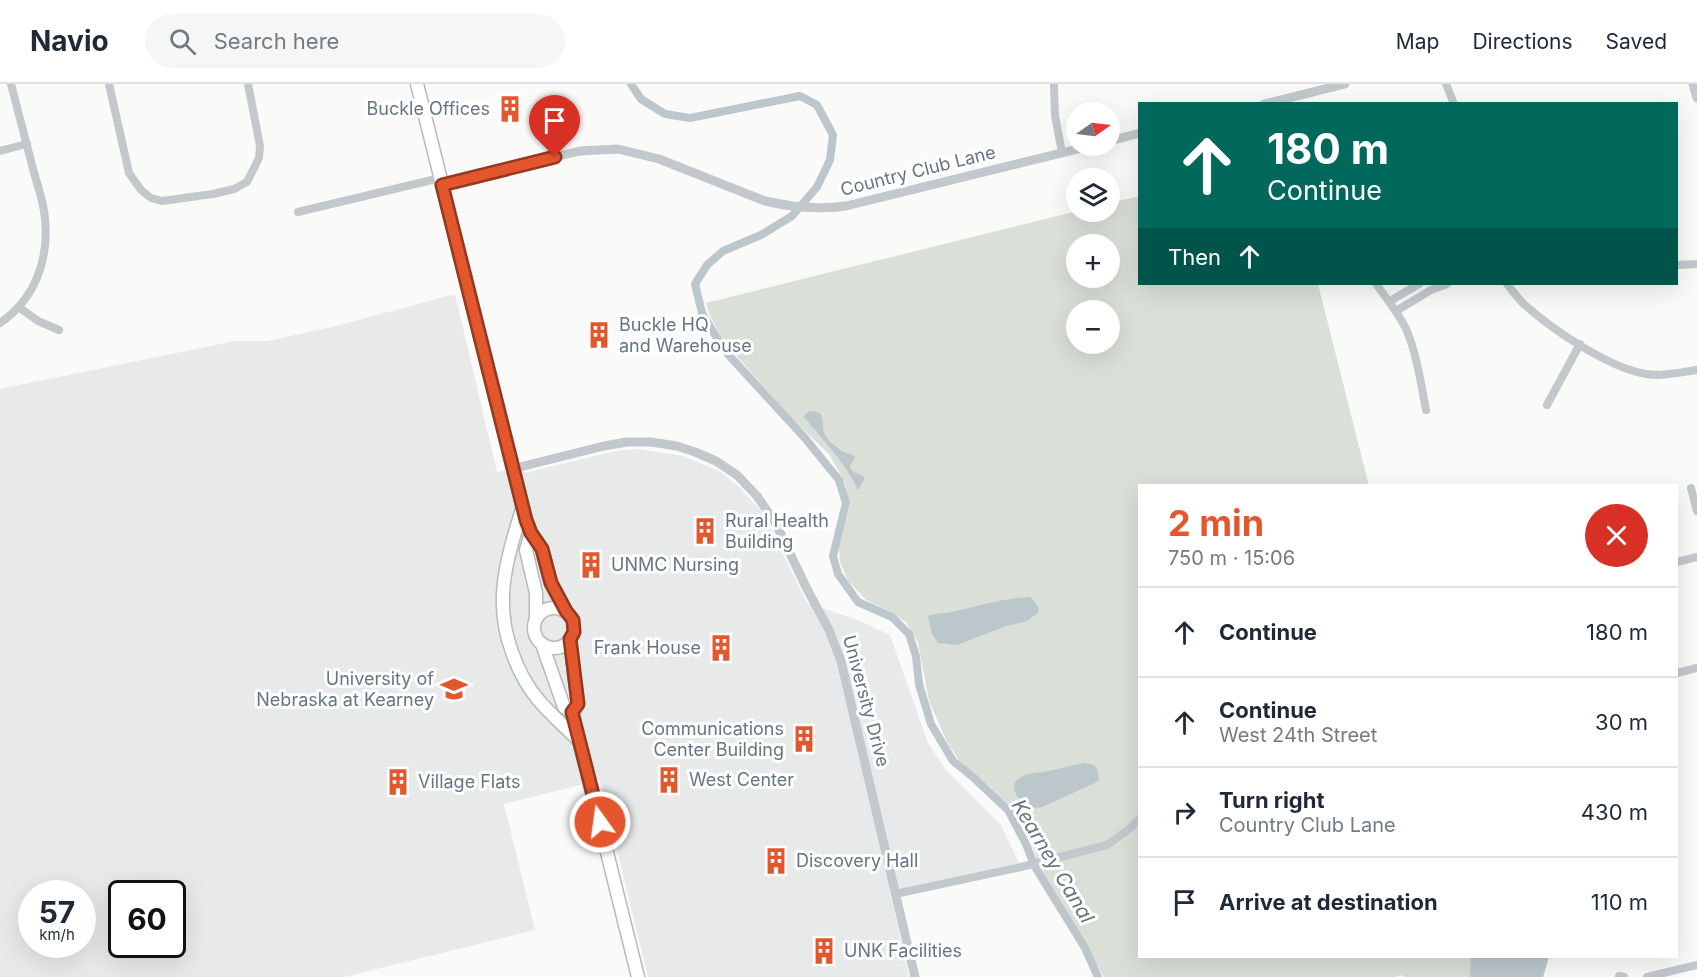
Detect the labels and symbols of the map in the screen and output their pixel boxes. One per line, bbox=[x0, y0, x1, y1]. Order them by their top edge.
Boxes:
building icon: Buckle Offices bbox=[495, 94, 525, 124]
pin bbox=[529, 95, 580, 157]
place label: Buckle Offices bbox=[366, 98, 490, 119]
north arrow bbox=[1066, 102, 1120, 156]
street label: Country Club Lane bbox=[838, 141, 998, 200]
place label: Buckle HQ and Warehouse bbox=[619, 314, 752, 356]
building icon: Buckle HQ and Warehouse bbox=[584, 320, 614, 350]
place label: Rural Health Building bbox=[725, 510, 829, 552]
building icon: Rural Health Building bbox=[690, 516, 720, 546]
building icon: UNMC Nursing bbox=[576, 550, 606, 580]
place label: UNMC Nursing bbox=[611, 554, 739, 575]
building icon: Frank House bbox=[706, 633, 736, 663]
street label: University Drive bbox=[839, 633, 894, 769]
place label: Frank House bbox=[594, 637, 701, 658]
place label: University of Nebraska at Kearney bbox=[256, 668, 434, 710]
school or university icon: University of Nebraska at Kearney bbox=[439, 674, 469, 704]
place label: Communications Center Building bbox=[641, 718, 784, 760]
building icon: Communications Center Building bbox=[789, 724, 819, 754]
building icon: West Center bbox=[654, 765, 684, 795]
building icon: Village Flats bbox=[383, 767, 413, 797]
place label: West Center bbox=[689, 769, 794, 790]
place label: Village Flats bbox=[418, 771, 521, 792]
position arrow bbox=[568, 790, 632, 854]
water label: Kearney Canal bbox=[1007, 795, 1099, 927]
building icon: Discovery Hall bbox=[761, 846, 791, 876]
place label: Discovery Hall bbox=[796, 850, 918, 871]
speed limit sign: 60 bbox=[108, 880, 186, 958]
building icon: UNK Facilities bbox=[809, 936, 839, 966]
place label: UNK Facilities bbox=[844, 940, 962, 961]

